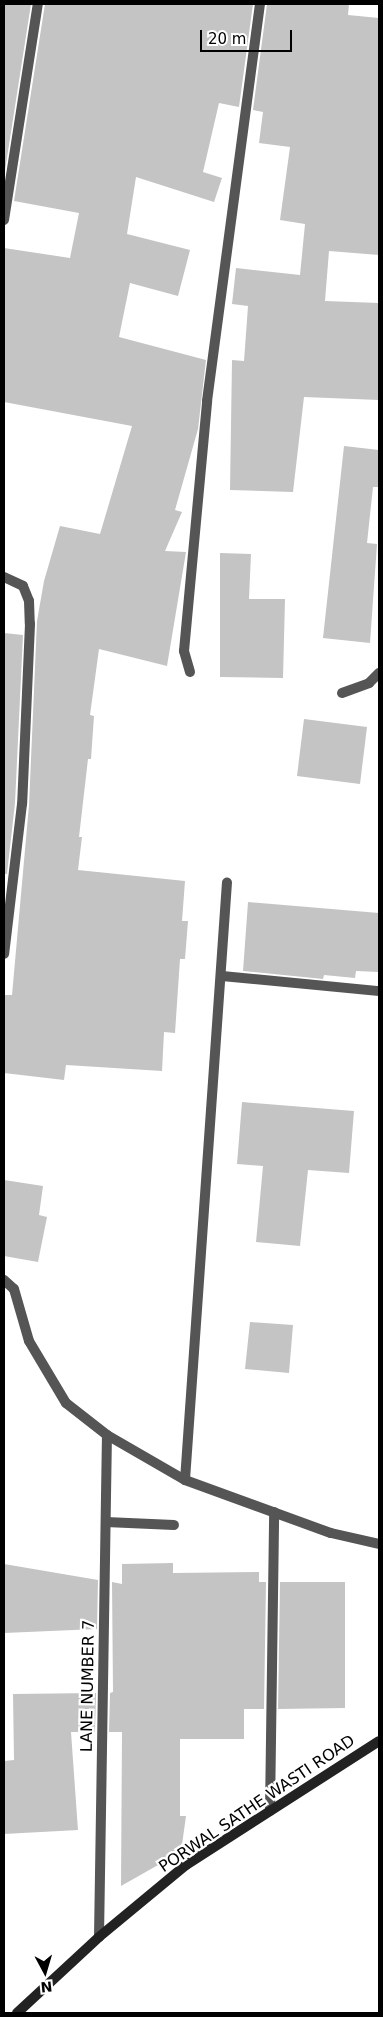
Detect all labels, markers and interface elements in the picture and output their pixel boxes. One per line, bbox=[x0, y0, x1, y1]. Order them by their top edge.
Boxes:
scale bar bbox=[203, 20, 296, 52]
text: 20 m bbox=[208, 30, 246, 48]
street label: LANE NUMBER 7 bbox=[77, 1620, 99, 1752]
street label: PORWAL SATHE WASTI ROAD bbox=[155, 1731, 359, 1877]
north arrow bbox=[20, 1947, 70, 1997]
text: N bbox=[40, 1978, 53, 1995]

